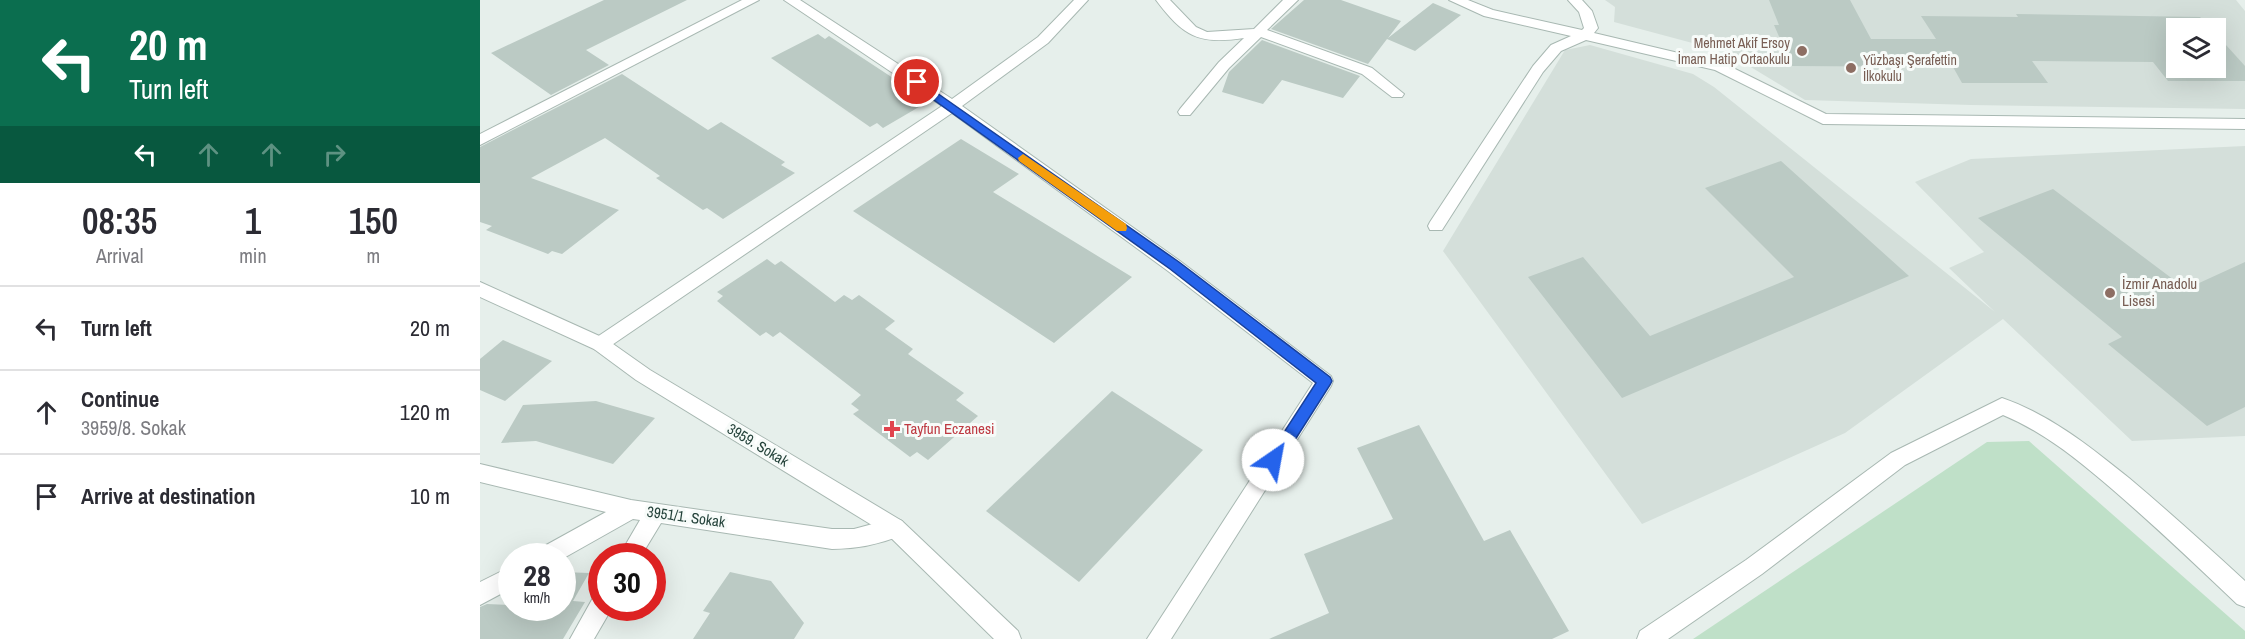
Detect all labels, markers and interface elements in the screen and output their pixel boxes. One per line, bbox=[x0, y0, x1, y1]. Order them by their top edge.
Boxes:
text: 20 m bbox=[129, 17, 208, 73]
map controls bbox=[2166, 18, 2226, 78]
button: layers bbox=[2166, 18, 2226, 78]
icon: left bbox=[30, 24, 108, 102]
place label: Mehmet Akif Ersoy İmam Hatip Ortaokulu bbox=[1678, 34, 1790, 68]
marker: Mehmet Akif Ersoy İmam Hatip Ortaokulu bbox=[1795, 44, 1809, 58]
place label: Yüzbaşı Şerafettin İlkokulu bbox=[1863, 51, 1957, 85]
pin bbox=[891, 56, 942, 107]
marker: Yüzbaşı Şerafettin İlkokulu bbox=[1844, 61, 1858, 75]
icon: arrive bbox=[900, 65, 933, 98]
text: Turn left bbox=[129, 71, 208, 107]
icon: left bbox=[129, 138, 162, 171]
icon: ahead bbox=[192, 138, 225, 171]
icon: ahead bbox=[255, 138, 288, 171]
icon: right bbox=[318, 138, 351, 171]
text: 08:35 bbox=[82, 197, 157, 245]
text: 1 bbox=[245, 197, 261, 245]
text: 150 bbox=[349, 197, 398, 245]
text: Arrival bbox=[96, 242, 143, 269]
text: min bbox=[239, 242, 267, 269]
text: m bbox=[366, 242, 380, 269]
place label: İzmir Anadolu Lisesi bbox=[2122, 273, 2197, 311]
marker: İzmir Anadolu Lisesi bbox=[2103, 286, 2117, 300]
icon: left bbox=[30, 312, 63, 345]
text: Turn left bbox=[81, 313, 152, 343]
text: 20 m bbox=[410, 313, 450, 343]
text: Continue bbox=[81, 384, 159, 414]
icon: ahead bbox=[30, 396, 63, 429]
text: 120 m bbox=[400, 397, 450, 427]
text: 3959/8. Sokak bbox=[81, 414, 186, 441]
street label: 3959. Sokak bbox=[724, 418, 794, 472]
place label: Tayfun Eczanesi bbox=[904, 418, 995, 439]
marker: Tayfun Eczanesi bbox=[885, 422, 899, 436]
position arrow bbox=[1241, 428, 1305, 492]
icon: arrive bbox=[30, 480, 63, 513]
text: Arrive at destination bbox=[81, 481, 255, 511]
text: 10 m bbox=[410, 481, 450, 511]
street label: 3951/1. Sokak bbox=[646, 501, 727, 532]
speed limit sign: 30 bbox=[588, 543, 666, 621]
text: 28 bbox=[523, 555, 551, 595]
text: km/h bbox=[524, 587, 550, 608]

